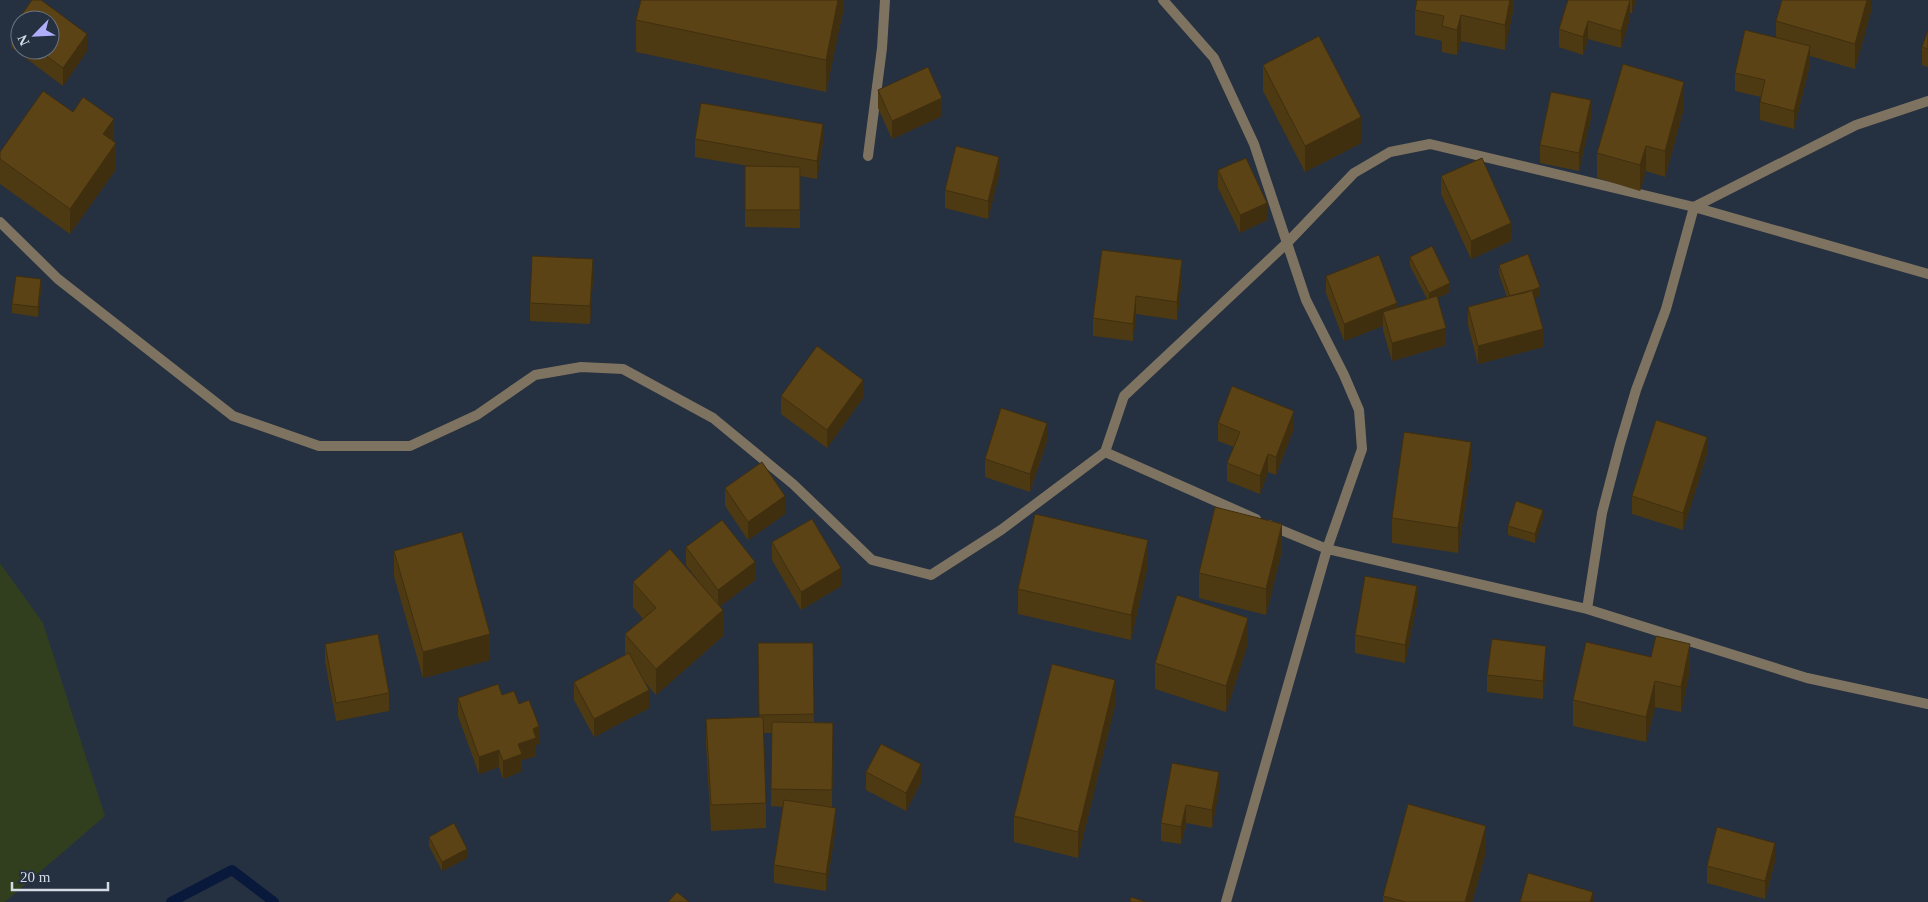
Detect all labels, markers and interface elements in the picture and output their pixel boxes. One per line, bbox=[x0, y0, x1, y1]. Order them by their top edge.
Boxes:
north arrow bbox=[10, 10, 60, 60]
text: N bbox=[15, 32, 32, 48]
scale bar bbox=[12, 860, 109, 892]
text: 20 m bbox=[20, 869, 51, 885]

